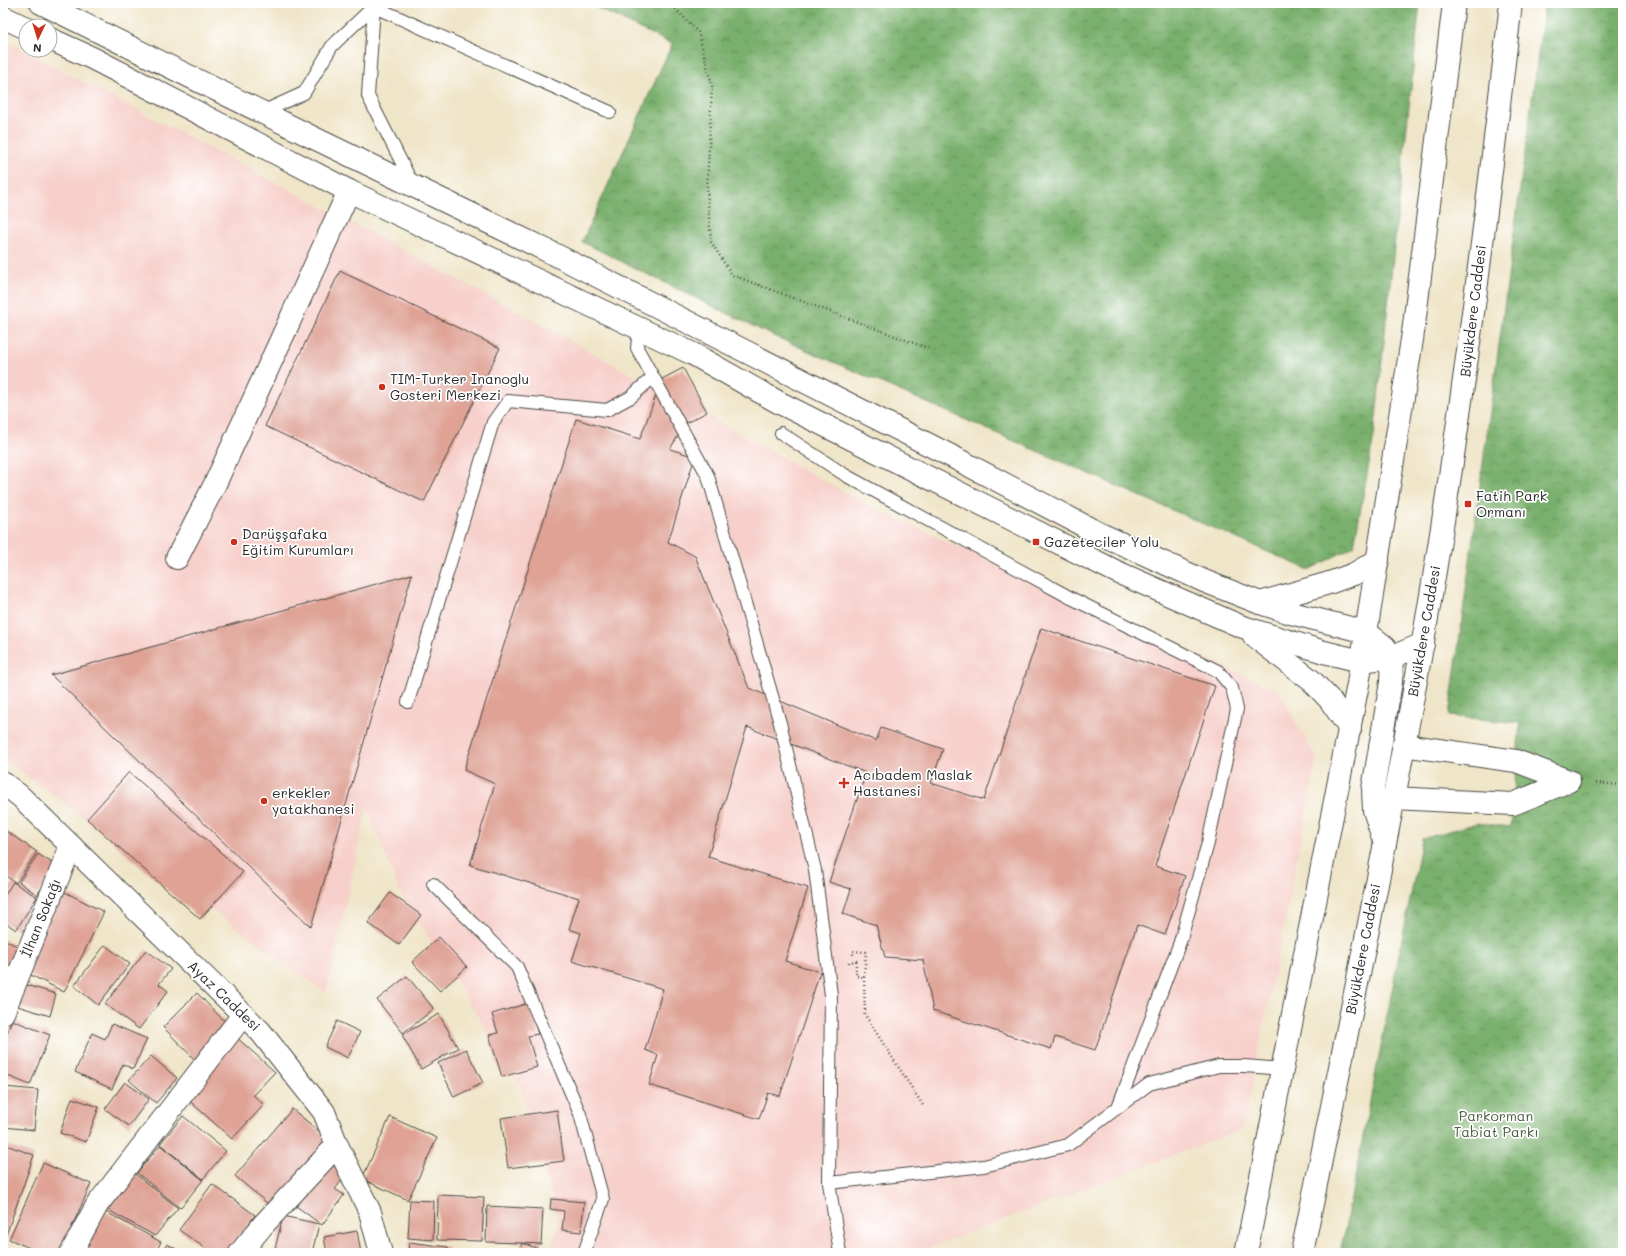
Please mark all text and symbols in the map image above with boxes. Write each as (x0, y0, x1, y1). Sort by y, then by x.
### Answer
north arrow (18, 18, 58, 58)
text: N (33, 41, 42, 56)
street label: Büyükdere Caddesi (1455, 244, 1490, 378)
place label: TIM-Turker Inanoglu Gosteri Merkezi (390, 369, 529, 404)
marker: TIM-Turker Inanoglu Gosteri Merkezi (377, 382, 387, 392)
place label: Fatih Park Ormanı (1476, 486, 1547, 521)
marker: Fatih Park Ormanı (1463, 499, 1473, 509)
place label: Darüşşafaka Eğitim Kurumları (242, 524, 354, 559)
place label: Gazeteciler Yolu (1044, 532, 1159, 551)
marker: Darüşşafaka Eğitim Kurumları (229, 537, 239, 547)
marker: Gazeteciler Yolu (1031, 537, 1041, 547)
street label: Büyükdere Caddesi (1403, 564, 1444, 698)
place label: Acıbadem Maslak Hastanesi (853, 765, 973, 800)
marker: Acıbadem Maslak Hastanesi (838, 777, 850, 789)
place label: erkekler yatakhanesi (272, 783, 354, 818)
marker: erkekler yatakhanesi (259, 796, 269, 806)
street label: İlhan Sokağı (16, 876, 65, 960)
street label: Büyükdere Caddesi (1341, 882, 1384, 1016)
street label: Ayaz Caddesi (184, 956, 265, 1035)
park label: Parkorman Tabiat Parkı (1453, 1106, 1539, 1141)

